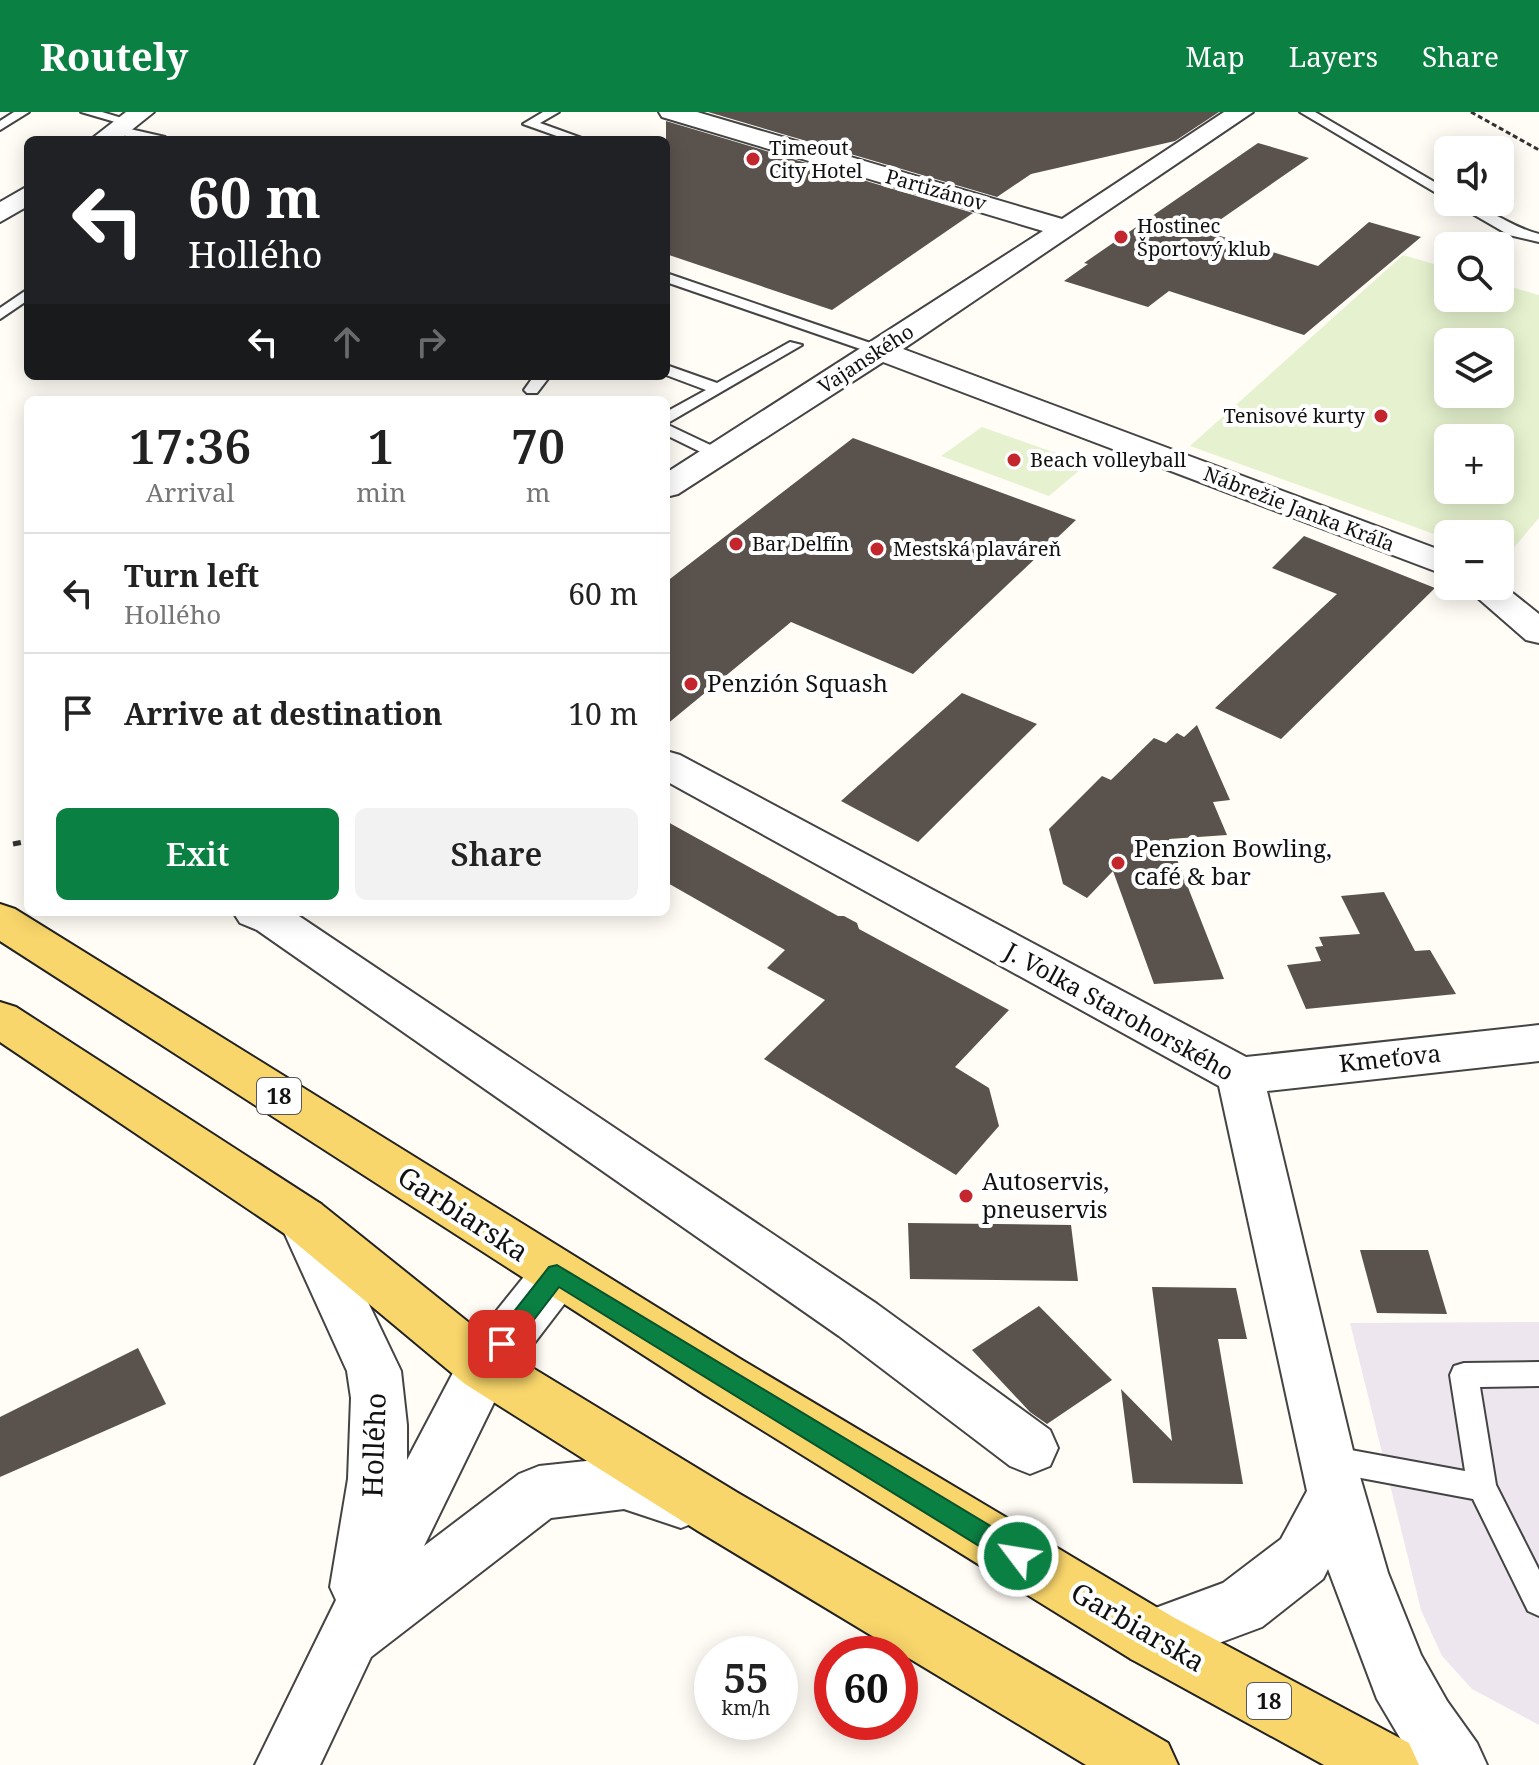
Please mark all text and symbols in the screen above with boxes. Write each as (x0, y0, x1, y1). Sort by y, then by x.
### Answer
text: Routely (40, 30, 188, 82)
text: Map (1186, 37, 1245, 75)
text: Layers (1289, 37, 1378, 75)
text: Share (1422, 37, 1499, 75)
place label: Timeout City Hotel (769, 134, 863, 184)
map controls (1434, 136, 1514, 600)
button: sound (1434, 136, 1514, 216)
marker: Timeout City Hotel (744, 150, 762, 168)
text: 60 m (188, 158, 321, 234)
street label: Partizánov (883, 162, 990, 217)
icon: left (56, 168, 160, 272)
place label: Hostinec Športový klub (1137, 212, 1271, 262)
marker: Hostinec Športový klub (1112, 228, 1130, 246)
text: Hollého (188, 230, 323, 279)
button: search (1434, 232, 1514, 312)
street label: Vajanského (813, 318, 919, 400)
icon: left (241, 320, 285, 364)
icon: ahead (325, 320, 369, 364)
icon: right (409, 320, 453, 364)
button: layers (1434, 328, 1514, 408)
place label: Tenisové kurty (1224, 402, 1366, 429)
marker: Tenisové kurty (1372, 407, 1390, 425)
text: 17:36 (129, 413, 251, 478)
text: 1 (368, 413, 395, 478)
text: 70 (511, 413, 565, 478)
button: + (1434, 424, 1514, 504)
place label: Beach volleyball (1030, 446, 1186, 473)
marker: Beach volleyball (1005, 451, 1023, 469)
street label: Nábrežie Janka Kráľa (1200, 460, 1399, 557)
text: Arrival (146, 474, 235, 510)
text: min (356, 474, 406, 510)
text: m (526, 474, 550, 510)
button: − (1434, 520, 1514, 600)
place label: Bar Delfín (752, 530, 849, 557)
marker: Bar Delfín (727, 535, 745, 553)
place label: Mestská plaváreň (893, 535, 1061, 562)
marker: Mestská plaváreň (868, 540, 886, 558)
text: Turn left (124, 555, 259, 596)
icon: left (56, 571, 100, 615)
text: 60 m (568, 573, 638, 614)
text: Hollého (124, 596, 221, 632)
place label: Penzión Squash (707, 666, 888, 699)
marker: Penzión Squash (682, 675, 700, 693)
icon: arrive (56, 691, 100, 735)
text: Arrive at destination (124, 693, 443, 734)
text: 10 m (568, 693, 638, 734)
button: Exit (56, 808, 339, 900)
button: Share (355, 808, 638, 900)
place label: Penzion Bowling, café & bar (1134, 831, 1332, 892)
marker: Penzion Bowling, café & bar (1109, 854, 1127, 872)
street label: J. Volka Starohorského (998, 933, 1240, 1088)
street label: Kmeťova (1337, 1036, 1442, 1079)
road number: 18 (257, 1078, 301, 1114)
street label: Garbiarska (391, 1157, 536, 1270)
place label: Autoservis, pneuservis (982, 1164, 1109, 1225)
marker: Autoservis, pneuservis (957, 1187, 975, 1205)
pin (468, 1310, 536, 1378)
icon: arrive (480, 1322, 524, 1366)
street label: Hollého (352, 1392, 394, 1498)
position arrow (976, 1514, 1060, 1598)
street label: Garbiarska (1065, 1572, 1212, 1680)
speed limit sign: 60 (814, 1636, 918, 1740)
text: 55 (723, 1650, 769, 1705)
road number: 18 (1247, 1683, 1291, 1719)
text: km/h (721, 1694, 771, 1721)

